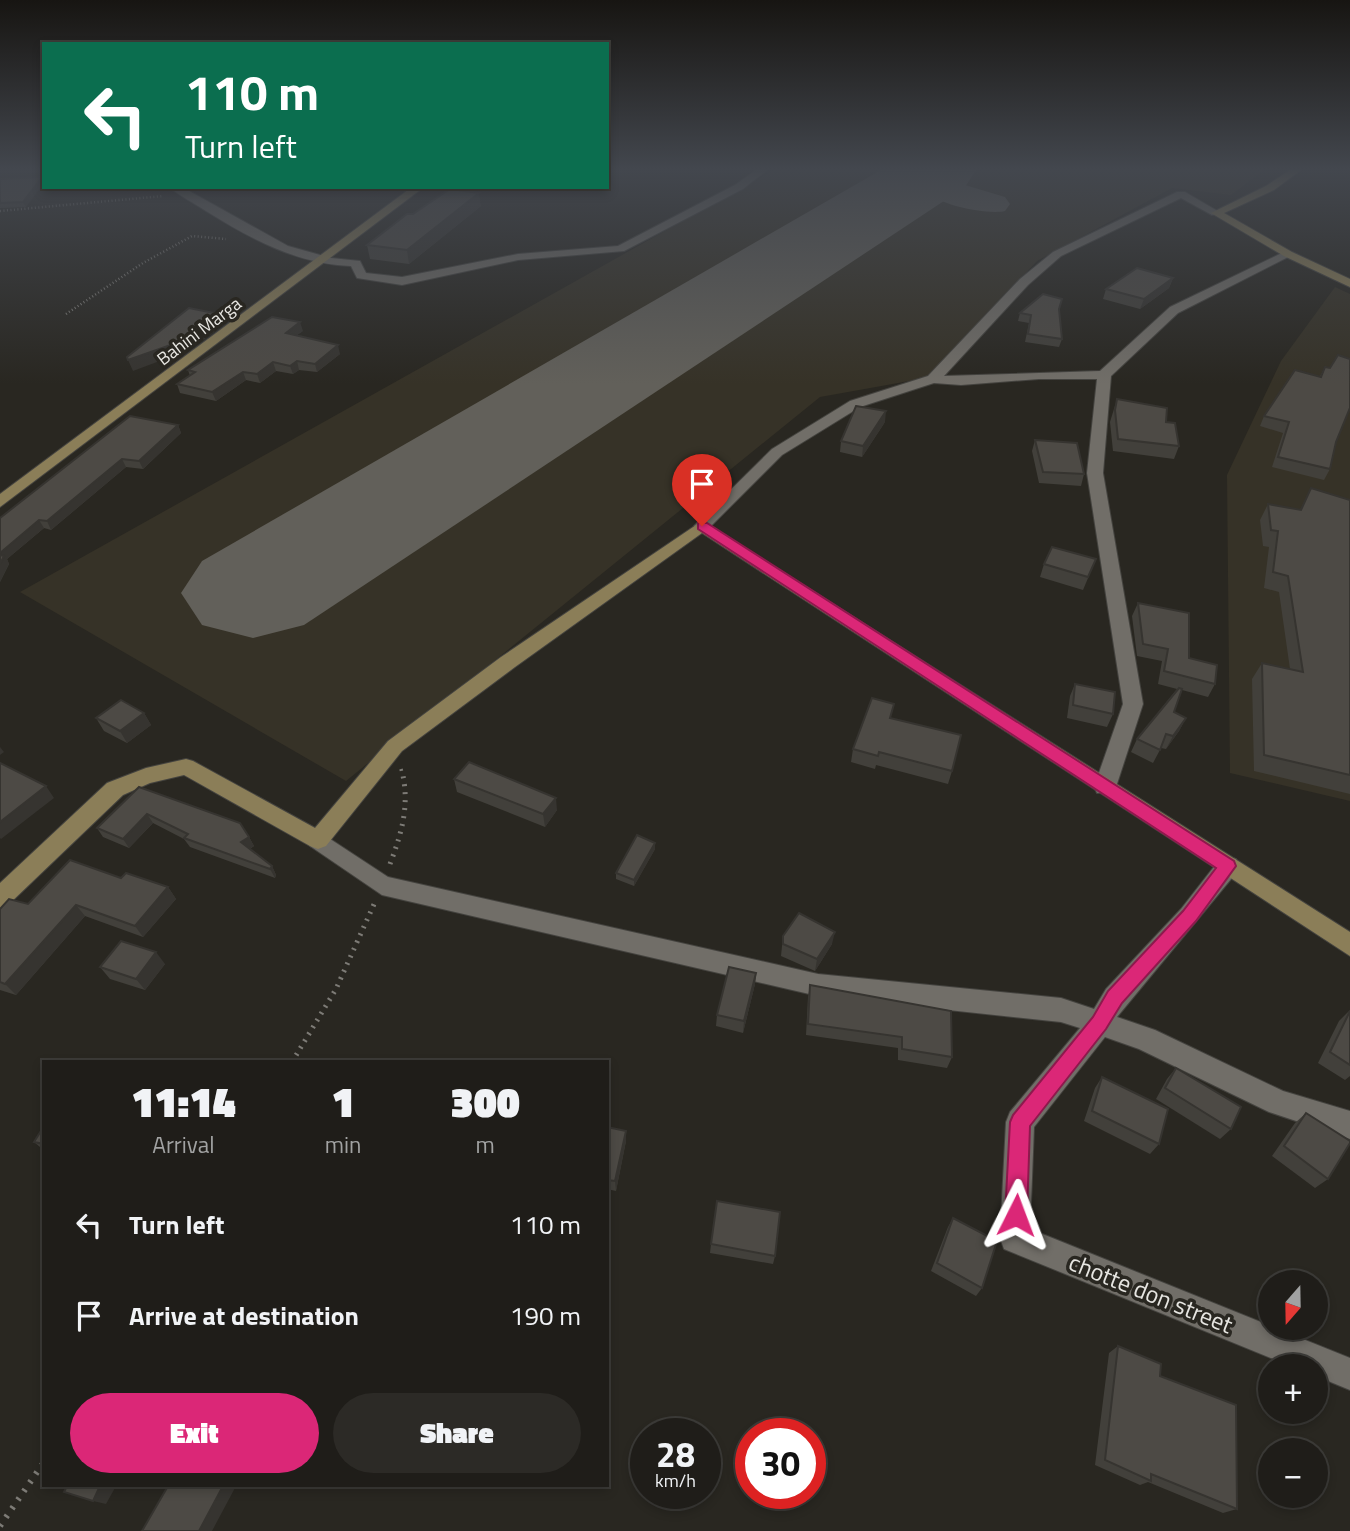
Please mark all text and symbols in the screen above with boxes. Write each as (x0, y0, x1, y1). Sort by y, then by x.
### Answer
text: 110 m (185, 54, 319, 129)
icon: left (70, 70, 161, 161)
text: Turn left (185, 122, 297, 170)
street label: Bahini Marga (151, 290, 247, 372)
pin (672, 454, 732, 526)
icon: arrive (683, 465, 721, 503)
text: 11:14 (131, 1069, 236, 1133)
text: 1 (332, 1069, 355, 1133)
text: 300 (451, 1069, 520, 1133)
text: Arrival (152, 1127, 215, 1162)
text: min (325, 1127, 361, 1162)
text: m (476, 1127, 495, 1162)
position arrow (979, 1178, 1053, 1252)
text: Turn left (129, 1205, 224, 1244)
text: 110 m (510, 1205, 581, 1244)
icon: left (70, 1206, 108, 1244)
street label: chotte don street (1064, 1244, 1239, 1342)
north arrow (1258, 1270, 1328, 1340)
map controls (1258, 1270, 1328, 1508)
text: Arrive at destination (129, 1296, 359, 1335)
text: 190 m (510, 1296, 581, 1335)
icon: arrive (70, 1297, 108, 1335)
button: + (1258, 1354, 1328, 1424)
button: Exit (70, 1393, 319, 1473)
button: Share (333, 1393, 581, 1473)
speed limit sign: 30 (735, 1418, 826, 1509)
text: 28 (656, 1427, 695, 1481)
button: − (1258, 1438, 1328, 1508)
text: km/h (655, 1467, 696, 1494)

